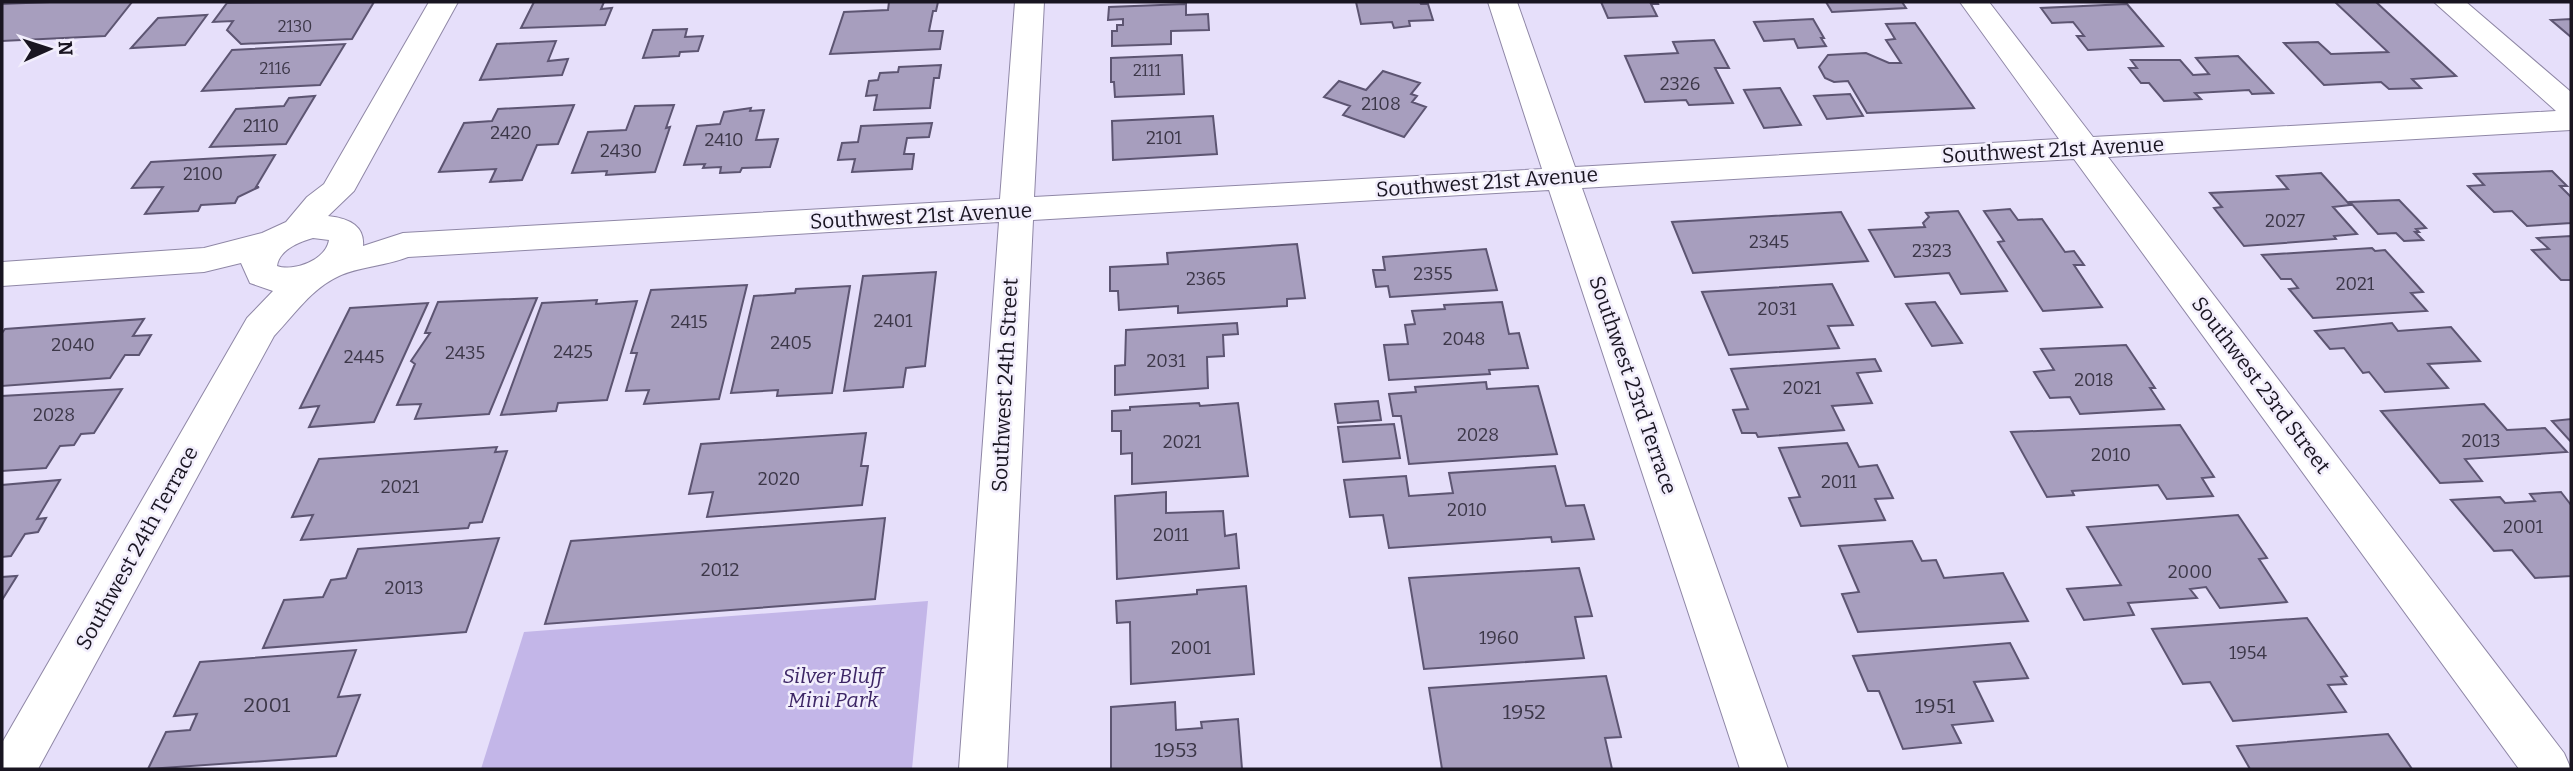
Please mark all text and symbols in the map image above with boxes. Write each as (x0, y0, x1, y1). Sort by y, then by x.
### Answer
north arrow (14, 14, 84, 84)
house number: 2130 (278, 17, 312, 36)
text: N (54, 40, 77, 56)
house number: 2116 (259, 59, 291, 78)
house number: 2111 (1133, 61, 1162, 80)
house number: 2326 (1660, 73, 1700, 95)
house number: 2108 (1361, 93, 1401, 115)
house number: 2110 (243, 115, 279, 137)
house number: 2420 (490, 122, 532, 144)
house number: 2101 (1146, 127, 1183, 149)
house number: 2410 (704, 129, 744, 151)
street label: Southwest 21st Avenue (1941, 131, 2165, 169)
house number: 2430 (600, 140, 642, 162)
street label: Southwest 21st Avenue (1375, 161, 1599, 203)
house number: 2100 (183, 163, 223, 185)
street label: Southwest 21st Avenue (809, 197, 1033, 235)
house number: 2027 (2265, 210, 2305, 232)
house number: 2345 (1749, 231, 1789, 253)
house number: 2323 (1912, 240, 1952, 262)
house number: 2355 (1413, 263, 1453, 285)
house number: 2365 (1186, 268, 1226, 290)
street label: Southwest 23rd Terrace (1583, 272, 1683, 498)
house number: 2021 (2336, 273, 2375, 295)
street label: Southwest 24th Street (986, 277, 1024, 493)
street label: Southwest 23rd Street (2186, 291, 2336, 479)
house number: 2031 (1758, 298, 1797, 320)
house number: 2401 (873, 310, 913, 332)
house number: 2415 (670, 311, 708, 333)
house number: 2048 (1443, 328, 1485, 350)
house number: 2405 (770, 332, 812, 354)
house number: 2040 (51, 334, 95, 356)
house number: 2425 (553, 341, 593, 363)
house number: 2435 (445, 342, 485, 364)
house number: 2445 (344, 346, 384, 368)
house number: 2031 (1147, 350, 1186, 372)
house number: 2018 (2074, 369, 2114, 391)
house number: 2021 (1783, 377, 1822, 399)
house number: 2028 (33, 404, 75, 426)
house number: 2028 (1457, 424, 1499, 446)
house number: 2013 (2462, 430, 2500, 452)
house number: 2021 (1163, 431, 1202, 453)
street label: Southwest 24th Terrace (70, 441, 204, 655)
house number: 2010 (2091, 444, 2131, 466)
house number: 2020 (758, 468, 800, 490)
house number: 2011 (1821, 471, 1858, 493)
house number: 2021 (381, 476, 420, 498)
house number: 2010 (1447, 499, 1487, 521)
house number: 2001 (2503, 516, 2544, 538)
house number: 2011 (1153, 524, 1190, 546)
house number: 2012 (701, 559, 739, 581)
house number: 2000 (2168, 561, 2212, 583)
house number: 2013 (385, 577, 423, 599)
house number: 1960 (1479, 627, 1519, 649)
house number: 2001 (1171, 637, 1212, 659)
house number: 1954 (2229, 642, 2267, 664)
park label: Silver Bluff Mini Park (783, 663, 886, 713)
house number: 2001 (244, 692, 291, 718)
house number: 1951 (1915, 693, 1956, 719)
house number: 1952 (1502, 699, 1546, 725)
house number: 1953 (1154, 737, 1198, 763)

